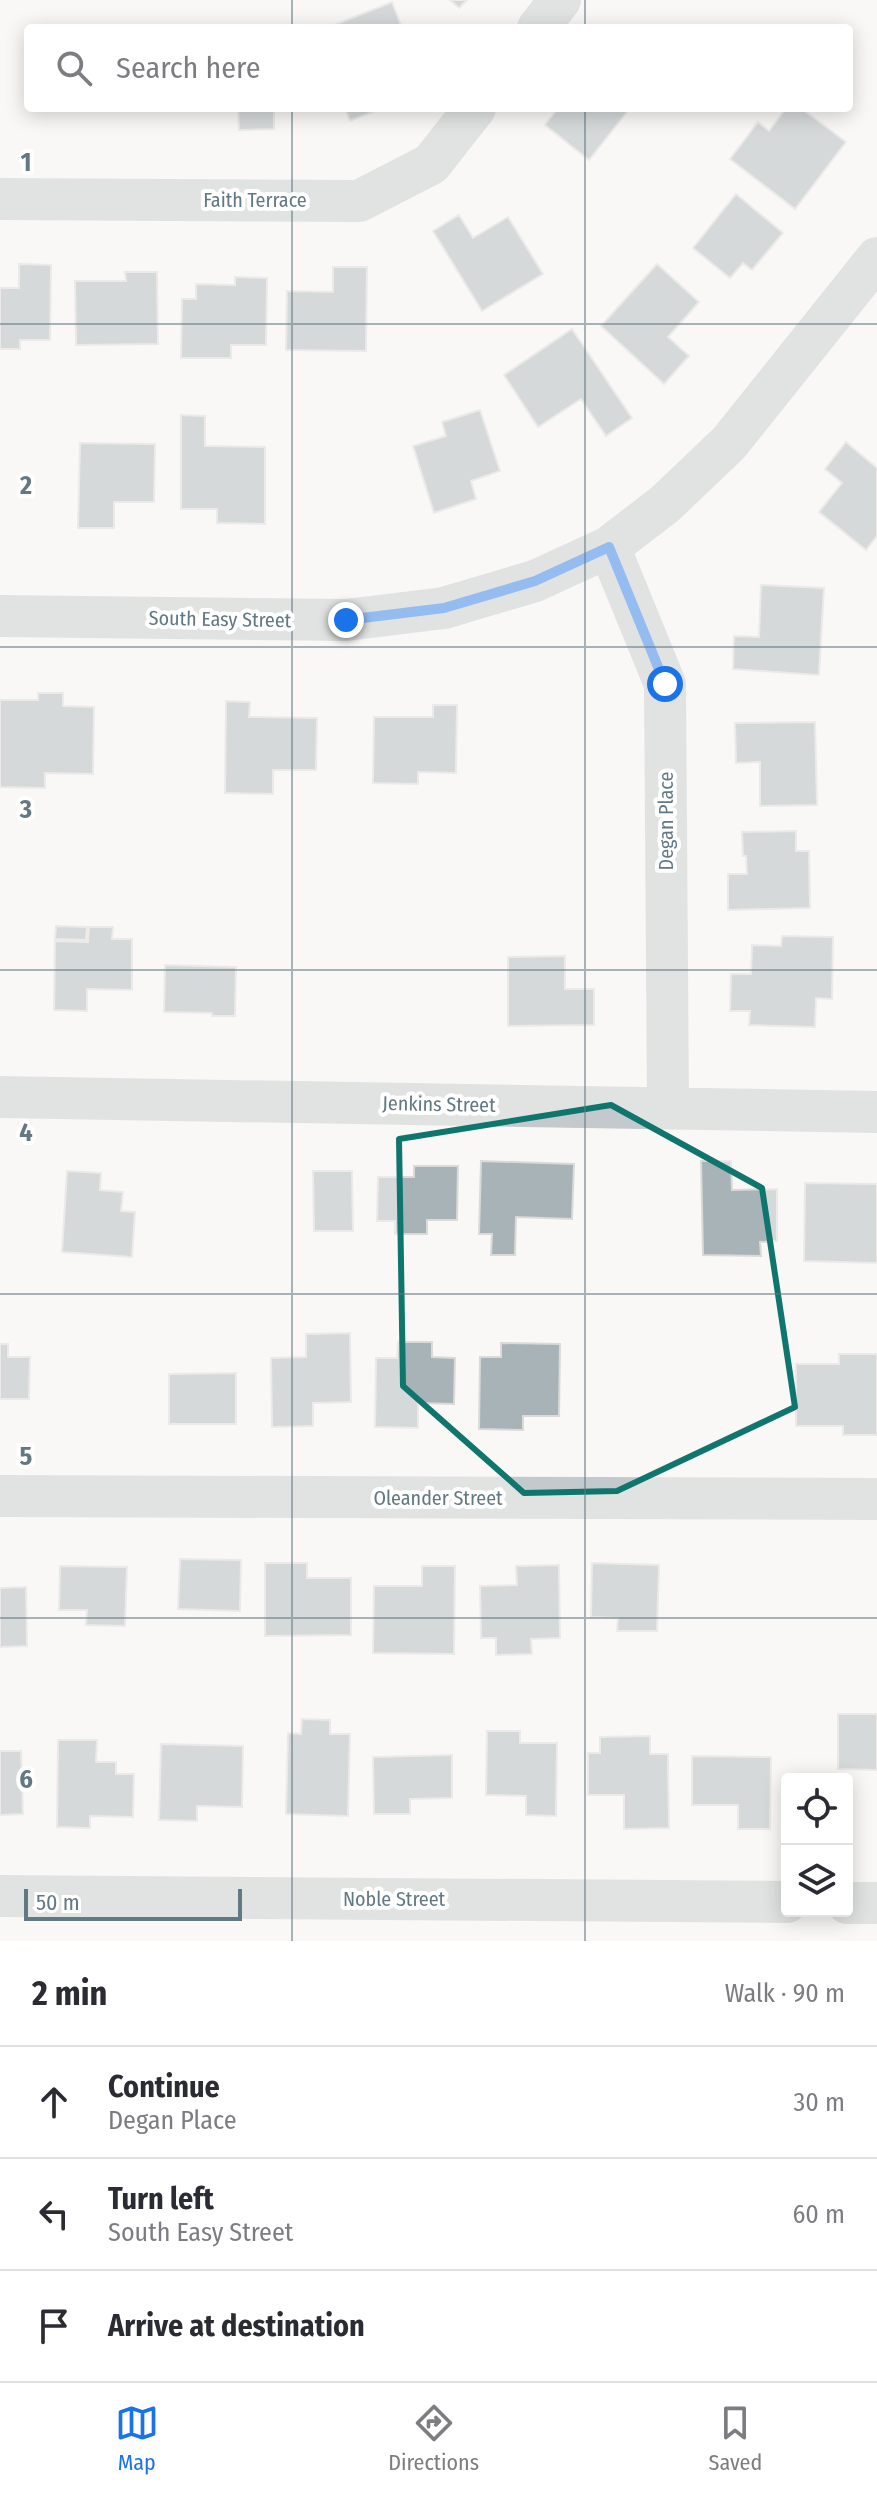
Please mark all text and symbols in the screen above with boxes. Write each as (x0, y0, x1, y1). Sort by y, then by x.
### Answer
search box (24, 24, 853, 112)
icon: search (52, 46, 96, 90)
text: Search here (116, 50, 261, 86)
text: 1 (21, 147, 32, 178)
street label: Faith Terrace (203, 188, 307, 212)
text: 2 (19, 470, 32, 501)
route end (328, 602, 364, 638)
street label: South Easy Street (149, 606, 292, 632)
route start (647, 666, 683, 702)
street label: Degan Place (654, 772, 678, 870)
text: 3 (19, 794, 32, 825)
street label: Jenkins Street (382, 1091, 496, 1117)
text: 4 (19, 1117, 33, 1148)
text: 5 (20, 1441, 33, 1472)
street label: Oleander Street (373, 1486, 503, 1510)
text: 6 (19, 1764, 33, 1795)
map controls (781, 1773, 853, 1917)
button: locate (781, 1773, 853, 1845)
button: layers (781, 1845, 853, 1917)
scale bar (24, 1885, 242, 1921)
street label: Noble Street (343, 1887, 446, 1911)
text: 50 m (36, 1889, 80, 1916)
text: 2 min (32, 1973, 107, 2014)
text: Walk · 90 m (725, 1978, 845, 2009)
text: Continue (108, 2069, 220, 2105)
icon: ahead (32, 2080, 76, 2124)
text: 30 m (794, 2087, 845, 2118)
text: Degan Place (108, 2105, 237, 2136)
text: Turn left (108, 2181, 214, 2217)
icon: left (32, 2192, 76, 2236)
text: 60 m (792, 2199, 845, 2230)
text: South Easy Street (108, 2217, 293, 2248)
icon: arrive (32, 2304, 76, 2348)
text: Arrive at destination (108, 2308, 365, 2344)
tab: Map (115, 2401, 159, 2476)
tab: Directions (388, 2401, 479, 2476)
tab: Saved (709, 2401, 762, 2476)

